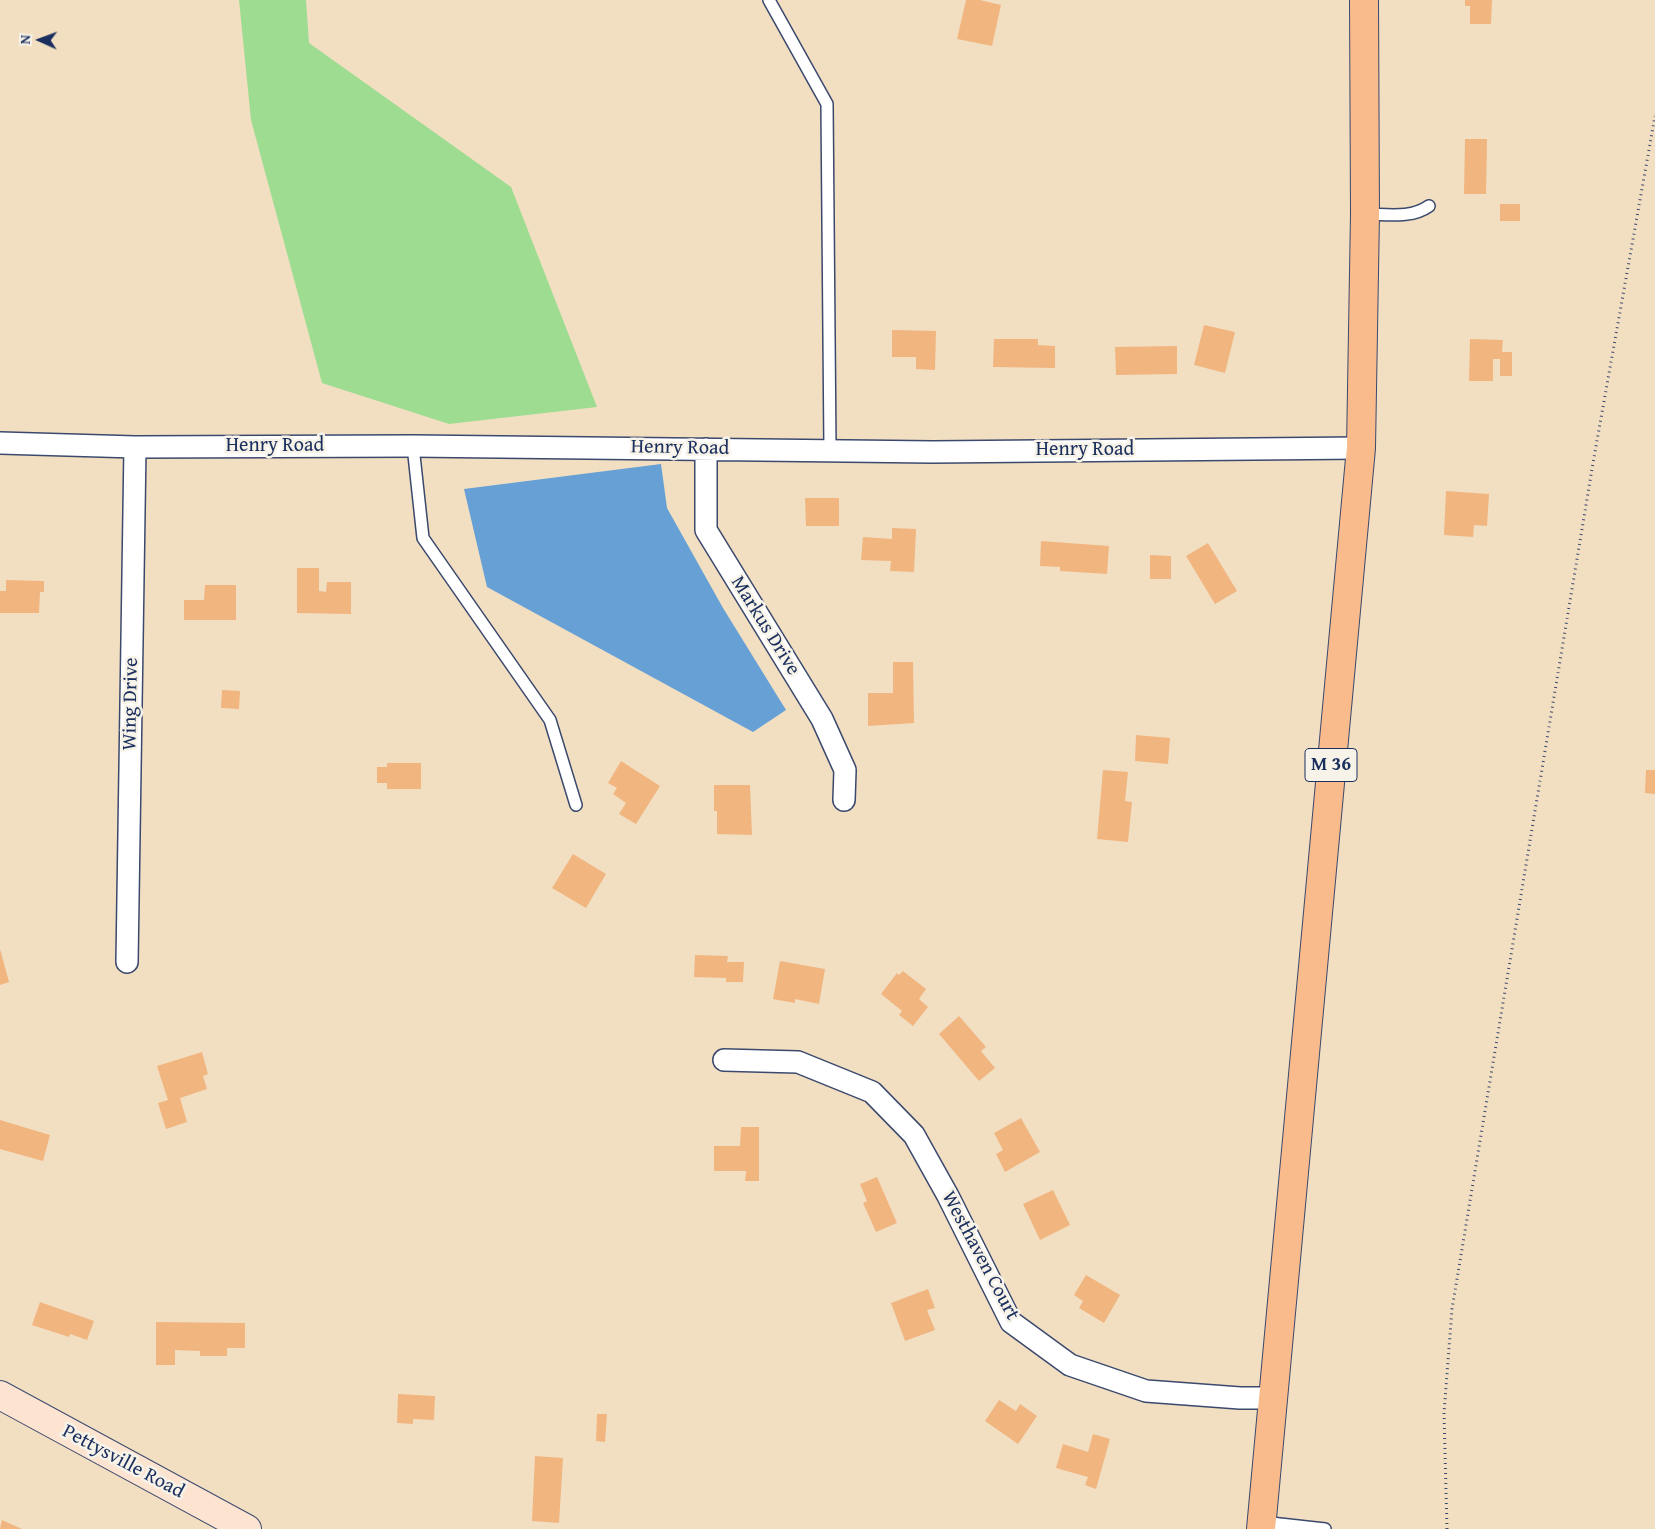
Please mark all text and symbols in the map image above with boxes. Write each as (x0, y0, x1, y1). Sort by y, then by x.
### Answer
north arrow (15, 15, 65, 65)
text: N (15, 34, 35, 45)
street label: Henry Road (226, 434, 324, 458)
street label: Henry Road (631, 435, 729, 461)
street label: Henry Road (1036, 438, 1134, 462)
street label: Markus Drive (725, 572, 805, 680)
street label: Wing Drive (118, 657, 144, 751)
road number: M 36 (1305, 748, 1357, 782)
street label: Westhaven Court (936, 1187, 1024, 1325)
street label: Pettysville Road (58, 1420, 188, 1504)

